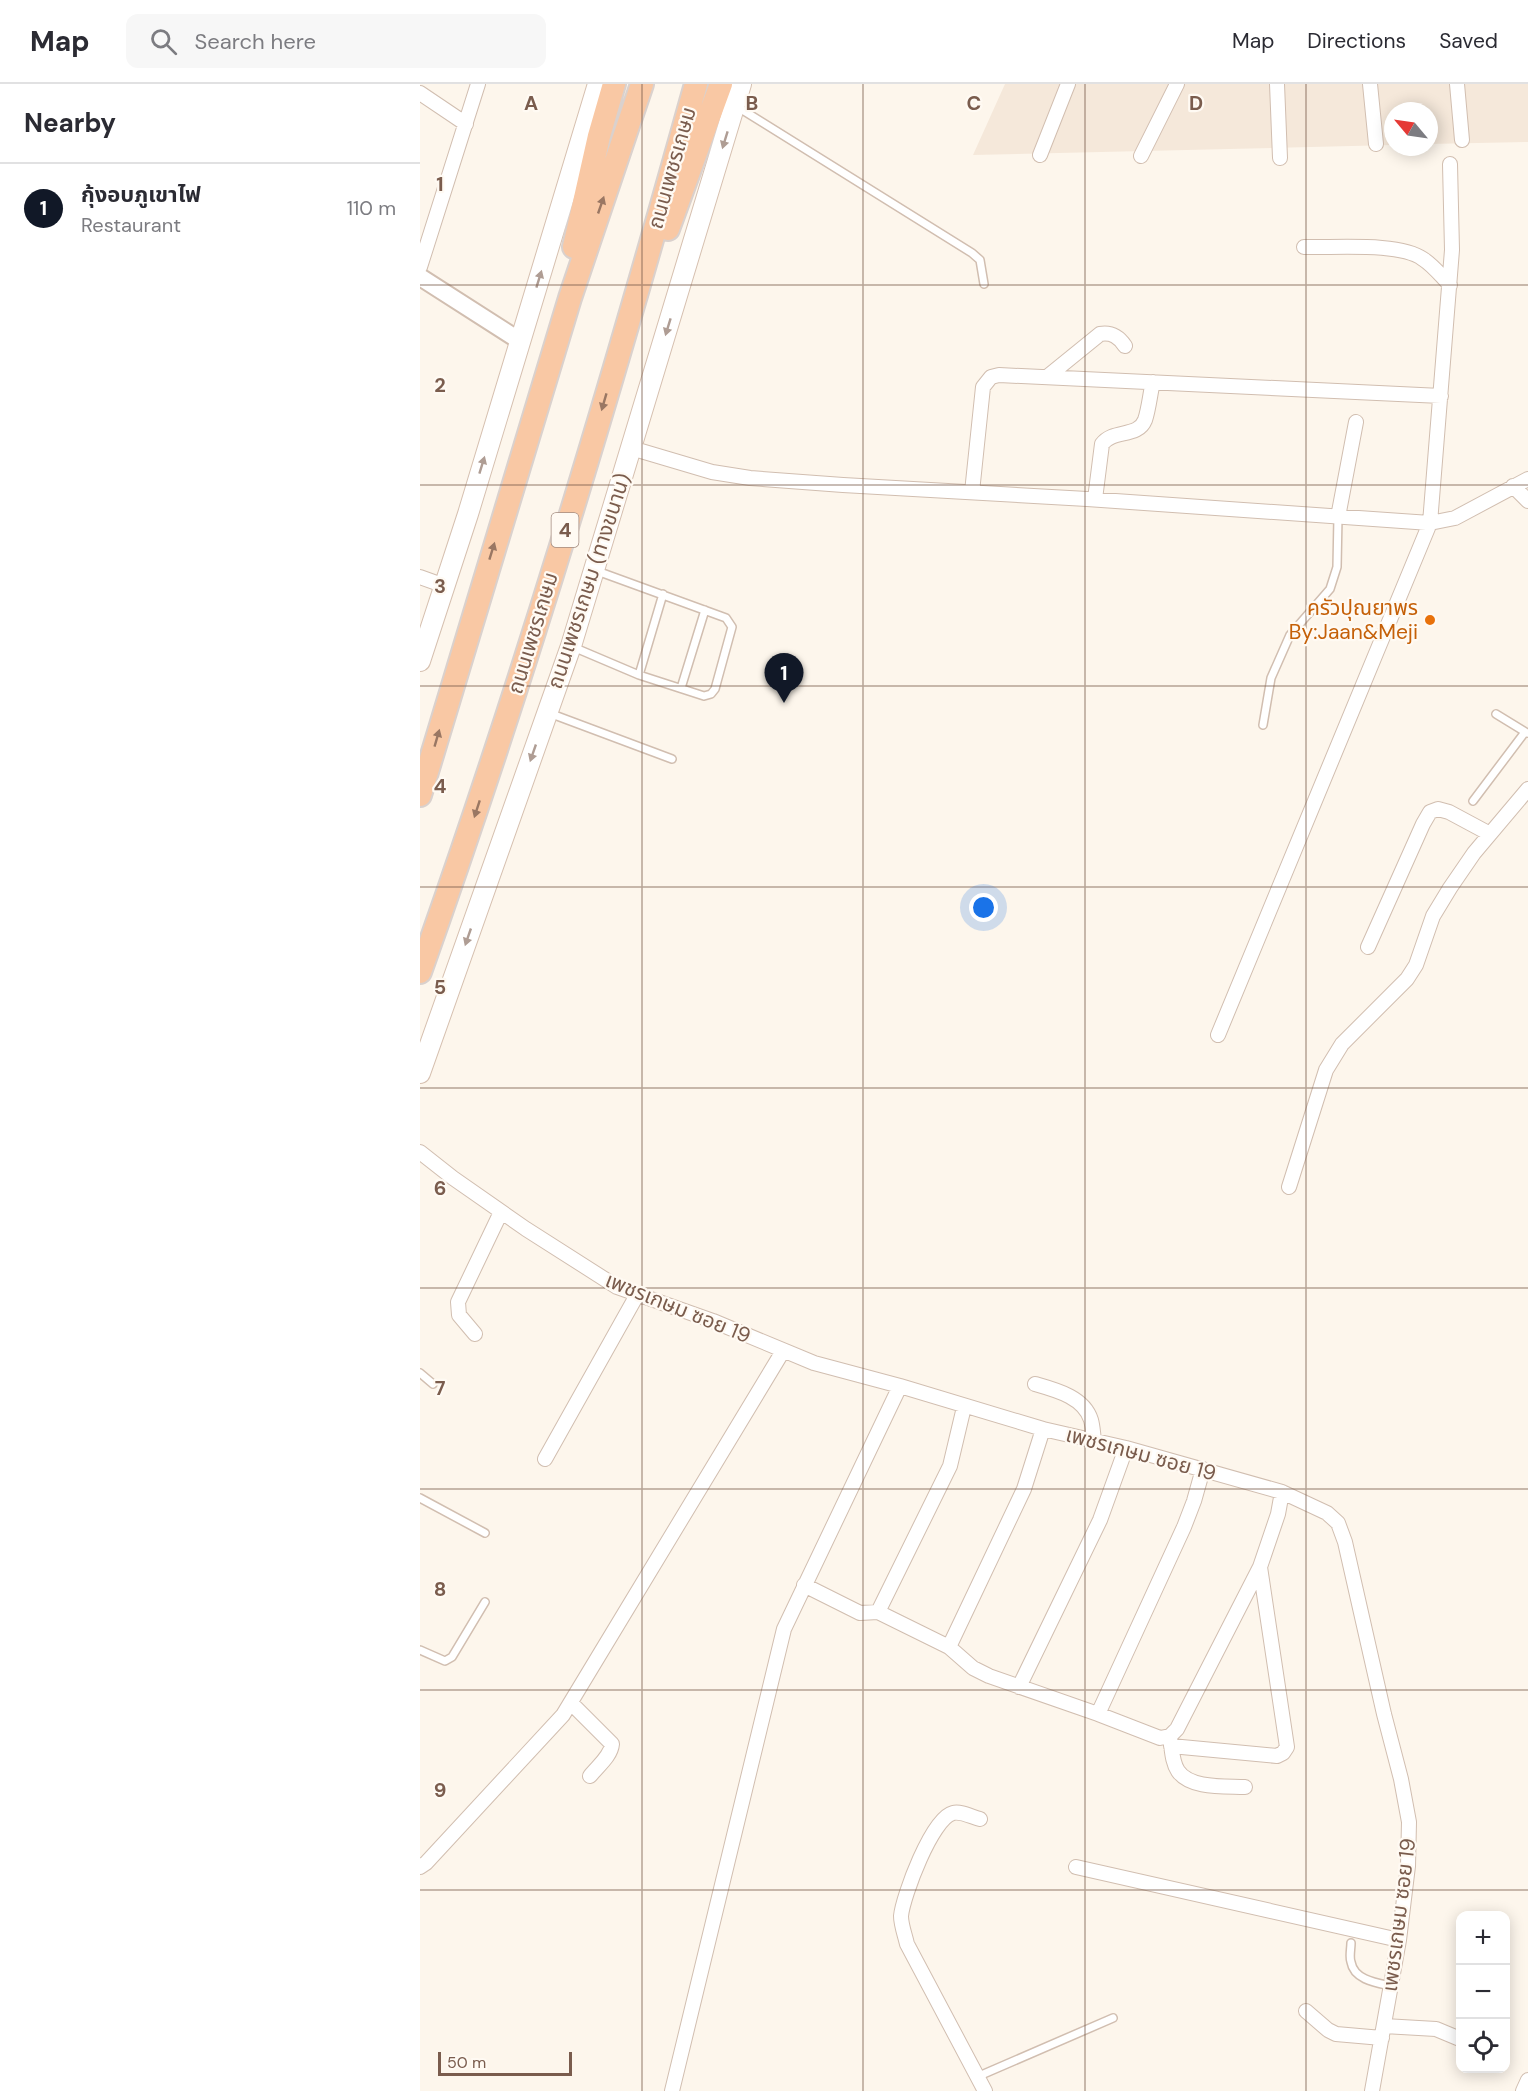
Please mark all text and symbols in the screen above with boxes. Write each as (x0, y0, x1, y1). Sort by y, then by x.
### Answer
search box (126, 14, 546, 68)
text: Map (30, 23, 90, 60)
icon: search (147, 25, 180, 58)
text: Search here (195, 27, 316, 56)
text: Map (1232, 27, 1274, 55)
text: Directions (1307, 27, 1406, 55)
text: Saved (1439, 27, 1498, 55)
text: A (524, 90, 538, 116)
text: B (746, 90, 758, 116)
text: C (967, 90, 981, 116)
text: D (1189, 90, 1203, 116)
north arrow (1384, 102, 1438, 156)
street label: ถนนเพชรเกษม (641, 104, 703, 232)
text: Nearby (24, 106, 116, 140)
one-way arrow (720, 131, 729, 149)
text: 1 (436, 171, 444, 197)
text: กุ้งอบภูเขาไฟ (81, 180, 201, 209)
text: 1 (40, 195, 47, 221)
text: 110 m (347, 195, 396, 221)
one-way arrow (597, 196, 607, 214)
text: Restaurant (81, 212, 181, 238)
one-way arrow (535, 270, 544, 288)
one-way arrow (663, 318, 672, 336)
text: 2 (434, 372, 446, 398)
one-way arrow (599, 393, 608, 411)
one-way arrow (478, 456, 487, 474)
street label: ถนนเพชรเกษม (ทางขนาน) (541, 470, 637, 692)
road number: 4 (552, 513, 578, 547)
one-way arrow (488, 542, 497, 560)
street label: ถนนเพชรเกษม (501, 569, 565, 697)
text: 3 (434, 573, 446, 599)
place label: ครัวปุณยาพร By:Jaan&Meji (1289, 594, 1418, 646)
marker: ครัวปุณยาพร By:Jaan&Meji (1423, 613, 1437, 627)
pin: 1 (764, 654, 804, 703)
one-way arrow (433, 729, 442, 747)
one-way arrow (527, 744, 537, 762)
text: 4 (434, 773, 447, 799)
one-way arrow (472, 800, 481, 818)
your location (969, 893, 998, 922)
one-way arrow (463, 928, 473, 946)
text: 5 (434, 974, 446, 1000)
text: 6 (434, 1175, 446, 1201)
street label: เพชรเกษม ซอย 19 (601, 1266, 755, 1350)
text: 7 (435, 1375, 446, 1401)
street label: เพชรเกษม ซอย 19 (1063, 1420, 1219, 1488)
text: 8 (434, 1576, 446, 1602)
text: 9 (434, 1777, 446, 1803)
street label: เพชรเกษม ซอย 19 (1376, 1837, 1422, 1993)
map controls (1456, 1911, 1510, 2073)
button: + (1456, 1911, 1510, 1965)
button: − (1456, 1965, 1510, 2019)
button: locate (1456, 2019, 1510, 2073)
scale bar (438, 2049, 572, 2076)
text: 50 m (447, 2052, 486, 2073)

